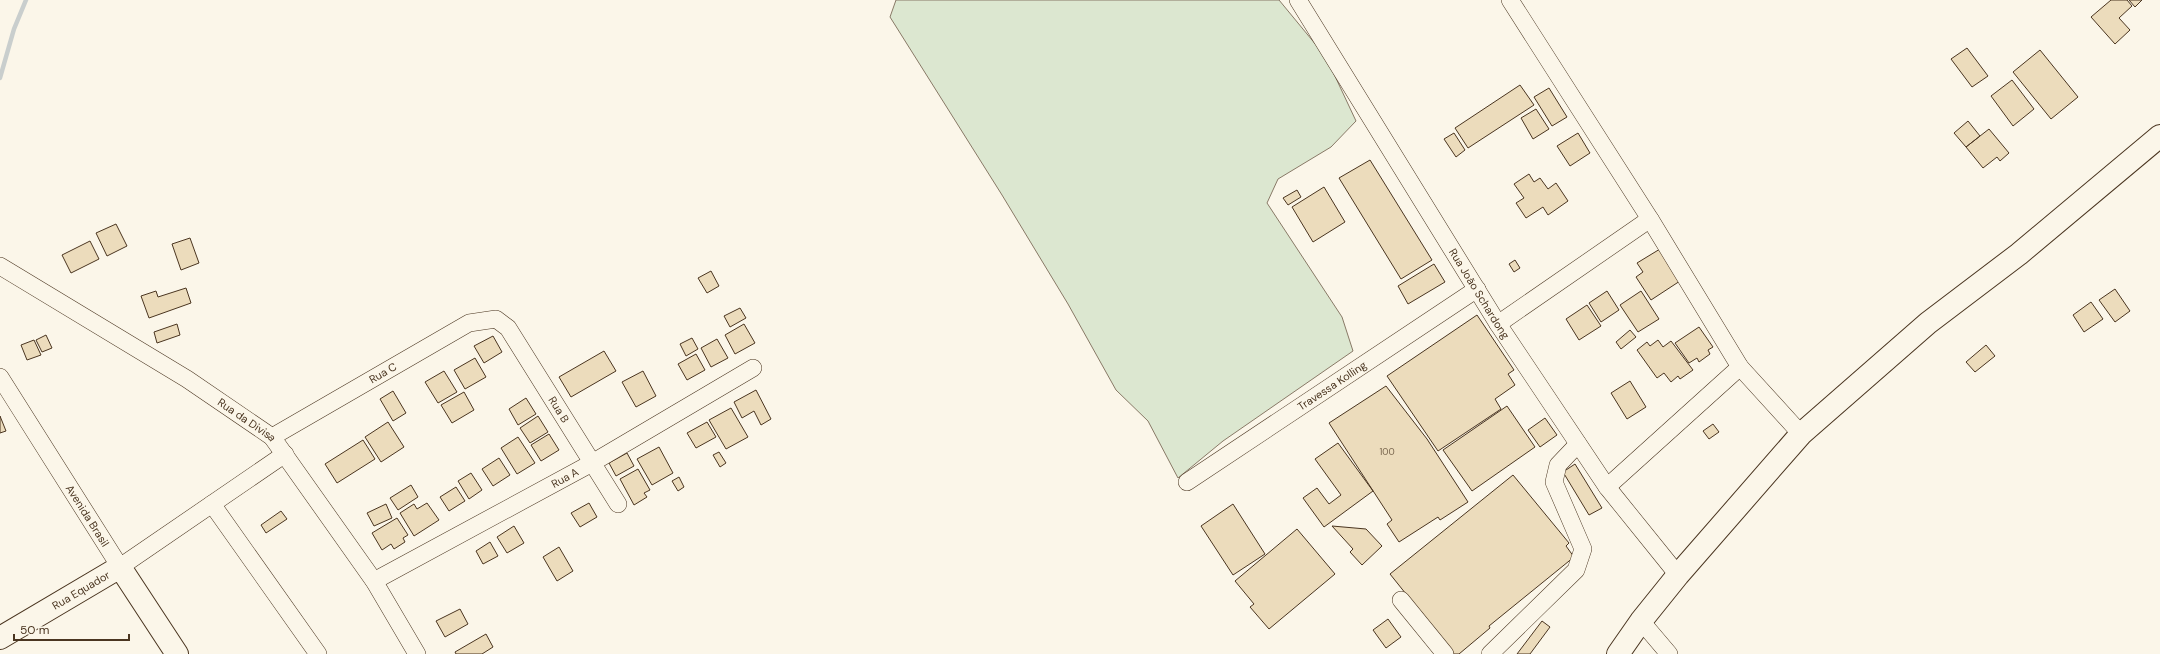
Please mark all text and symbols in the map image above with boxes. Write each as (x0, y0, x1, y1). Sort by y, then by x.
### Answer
street label: Rua João Schardong (1446, 246, 1513, 341)
street label: Travessa Kolling (1295, 358, 1369, 414)
street label: Rua C (366, 359, 399, 386)
street label: Rua B (545, 394, 573, 426)
street label: Rua da Divisa (215, 395, 280, 444)
house number: 100 (1379, 446, 1395, 458)
street label: Rua A (549, 465, 581, 491)
street label: Avenida Brasil (63, 482, 112, 549)
street label: Rua Equador (49, 568, 112, 613)
scale bar (14, 616, 129, 642)
text: 50 m (20, 622, 49, 638)

